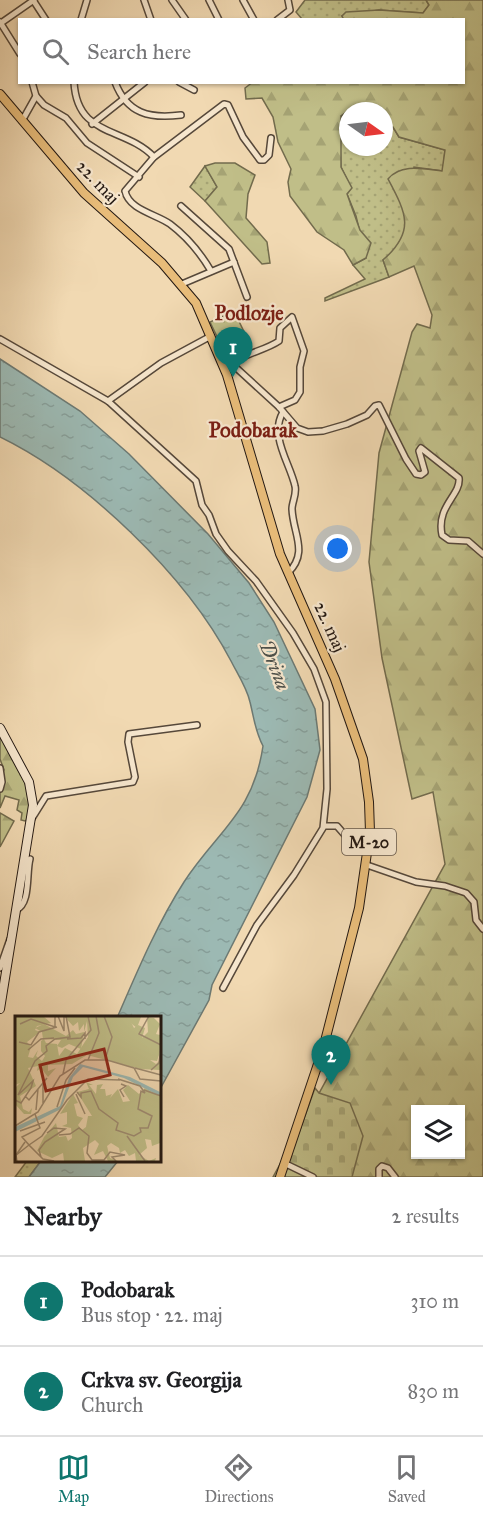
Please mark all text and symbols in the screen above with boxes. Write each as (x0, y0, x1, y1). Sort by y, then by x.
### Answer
search box (18, 18, 465, 84)
icon: search (39, 35, 72, 68)
text: Search here (87, 38, 191, 65)
north arrow (339, 102, 393, 156)
street label: 22. maj (72, 155, 124, 209)
district label: Podlozje (214, 301, 284, 326)
pin: 1 (214, 328, 252, 377)
district label: Podobarak (208, 417, 299, 443)
your location (323, 534, 352, 563)
street label: 22. maj (309, 598, 351, 656)
water label: Drina (254, 637, 296, 693)
road number: M-20 (342, 829, 396, 855)
inset map (15, 1016, 160, 1162)
pin: 2 (312, 1036, 350, 1085)
map controls (411, 1105, 465, 1159)
button: layers (411, 1105, 465, 1159)
text: Nearby (24, 1200, 102, 1232)
text: 2 results (391, 1204, 459, 1228)
text: Podobarak (81, 1276, 174, 1303)
text: 1 (40, 1289, 47, 1313)
text: 310 m (410, 1289, 459, 1313)
text: Bus stop · 22. maj (81, 1303, 223, 1327)
text: Crkva sv. Georgija (81, 1366, 242, 1393)
text: 2 (39, 1379, 48, 1403)
text: 830 m (408, 1379, 459, 1403)
text: Church (81, 1393, 143, 1417)
tab: Map (57, 1451, 90, 1506)
tab: Directions (204, 1451, 273, 1506)
tab: Saved (388, 1451, 426, 1506)

